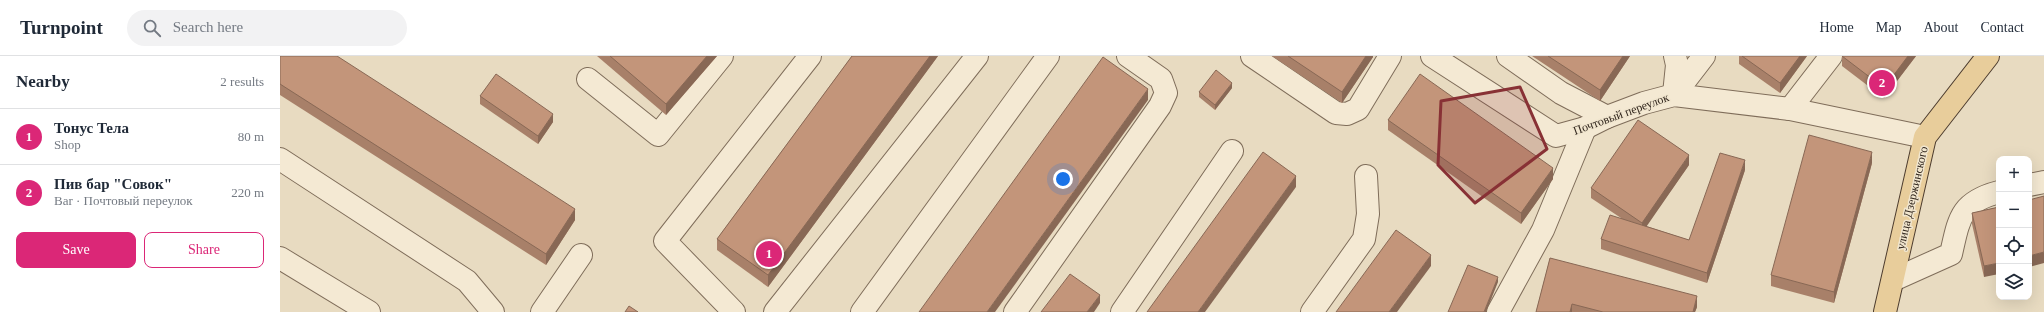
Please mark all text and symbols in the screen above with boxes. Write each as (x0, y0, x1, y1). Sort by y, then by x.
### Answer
search box (127, 10, 407, 46)
text: Turnpoint (20, 17, 103, 38)
icon: search (141, 17, 163, 39)
text: Search here (173, 19, 243, 35)
text: Home (1820, 20, 1854, 35)
text: Map (1876, 20, 1901, 35)
text: About (1923, 20, 1958, 35)
text: Contact (1980, 20, 2024, 35)
pin: 2 (1869, 68, 1895, 98)
text: Nearby (16, 72, 70, 91)
text: 2 results (220, 74, 264, 89)
street label: Почтовый переулок (1571, 90, 1671, 138)
text: Тонус Тела (54, 120, 129, 136)
text: 1 (26, 129, 32, 144)
text: 80 m (238, 129, 264, 144)
text: Shop (54, 137, 81, 152)
street label: улица Дзержинского (1893, 145, 1931, 251)
map controls (1996, 156, 2032, 300)
button: + (1996, 156, 2032, 192)
your location (1053, 169, 1073, 189)
text: Пив бар "Совок" (54, 176, 172, 192)
text: 2 (26, 185, 32, 200)
text: 220 m (231, 185, 264, 200)
button: − (1996, 192, 2032, 228)
text: Bar · Почтовый переулок (54, 193, 193, 208)
button: locate (1996, 228, 2032, 264)
button: Save (16, 232, 136, 268)
button: Share (144, 232, 264, 268)
pin: 1 (756, 239, 782, 269)
button: layers (1996, 264, 2032, 300)

